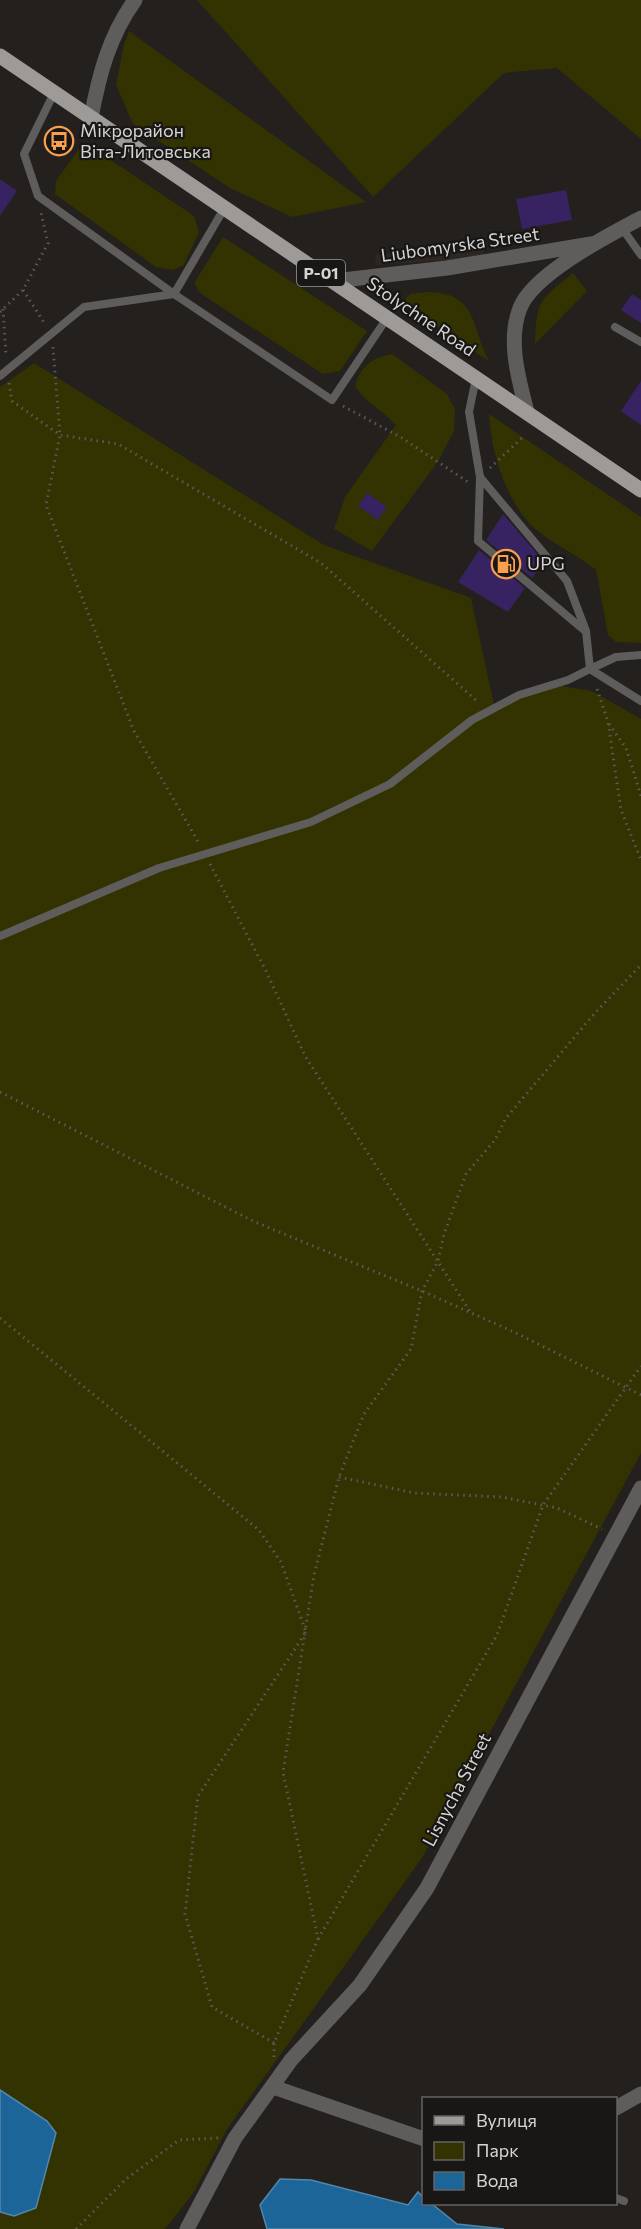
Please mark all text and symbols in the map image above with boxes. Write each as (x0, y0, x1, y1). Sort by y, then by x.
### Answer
place label: Мікрорайон Віта-Литовська (80, 119, 211, 162)
bus stop icon: Мікрорайон Віта-Литовська (43, 125, 75, 157)
street label: Liubomyrska Street (379, 222, 541, 266)
road number: Р-01 (297, 260, 345, 286)
street label: Stolychne Road (363, 272, 480, 361)
fuel station icon: UPG (490, 548, 522, 580)
place label: UPG (527, 552, 565, 574)
street label: Lisnycha Street (417, 1729, 495, 1850)
legend (422, 2097, 617, 2205)
text: Вулиця (476, 2109, 537, 2131)
text: Парк (476, 2139, 519, 2161)
text: Вода (476, 2169, 518, 2191)

